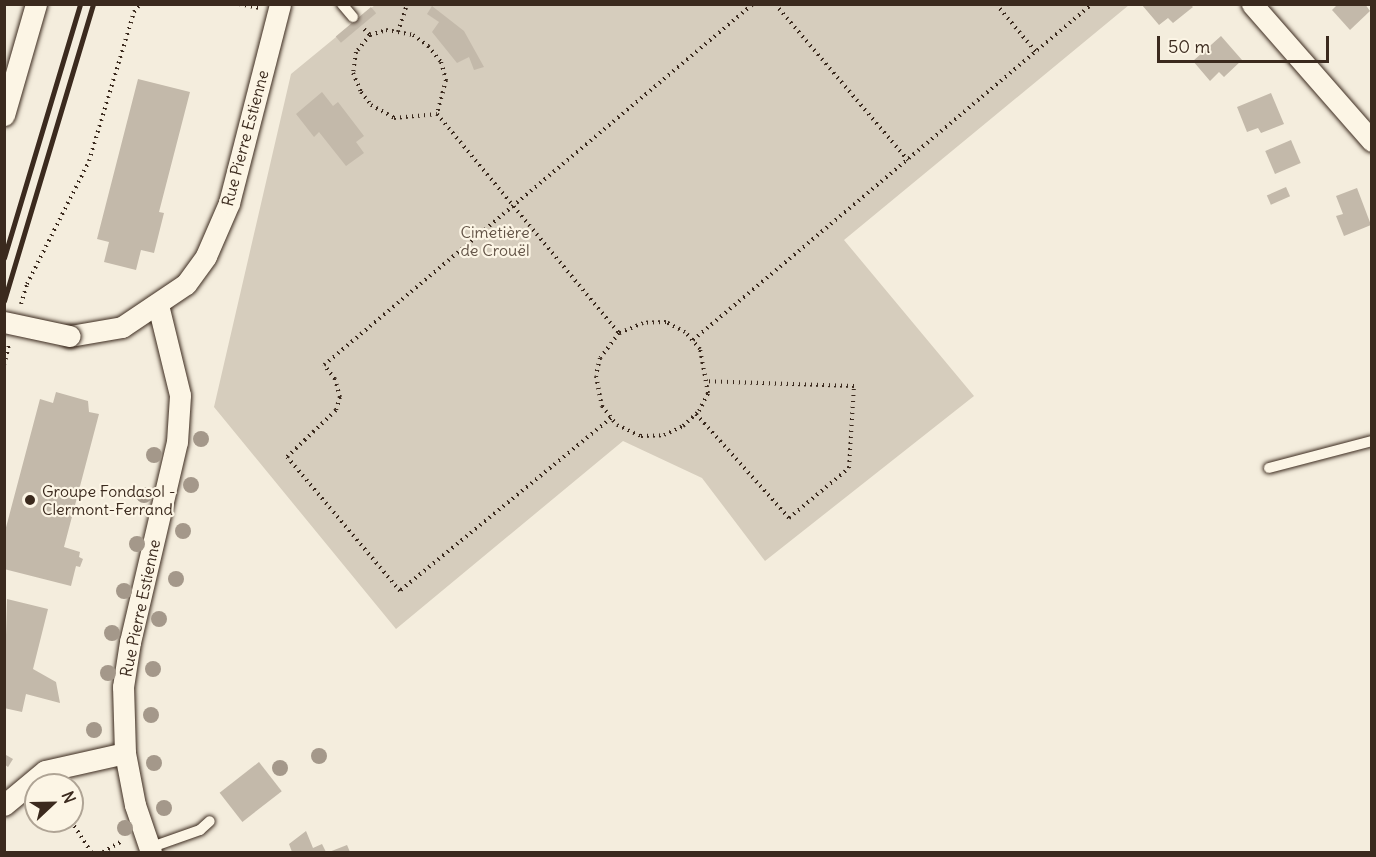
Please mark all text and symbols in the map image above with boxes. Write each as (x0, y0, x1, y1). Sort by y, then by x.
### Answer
scale bar (1160, 24, 1332, 62)
text: 50 m (1168, 35, 1210, 58)
street label: Rue Pierre Estienne (218, 68, 272, 208)
park label: Cimetière de Crouël (460, 222, 530, 260)
place label: Groupe Fondasol - Clermont-Ferrand (42, 481, 175, 519)
marker: Groupe Fondasol - Clermont-Ferrand (23, 493, 37, 507)
street label: Rue Pierre Estienne (116, 538, 164, 678)
north arrow (24, 773, 84, 833)
text: N (57, 788, 80, 806)

